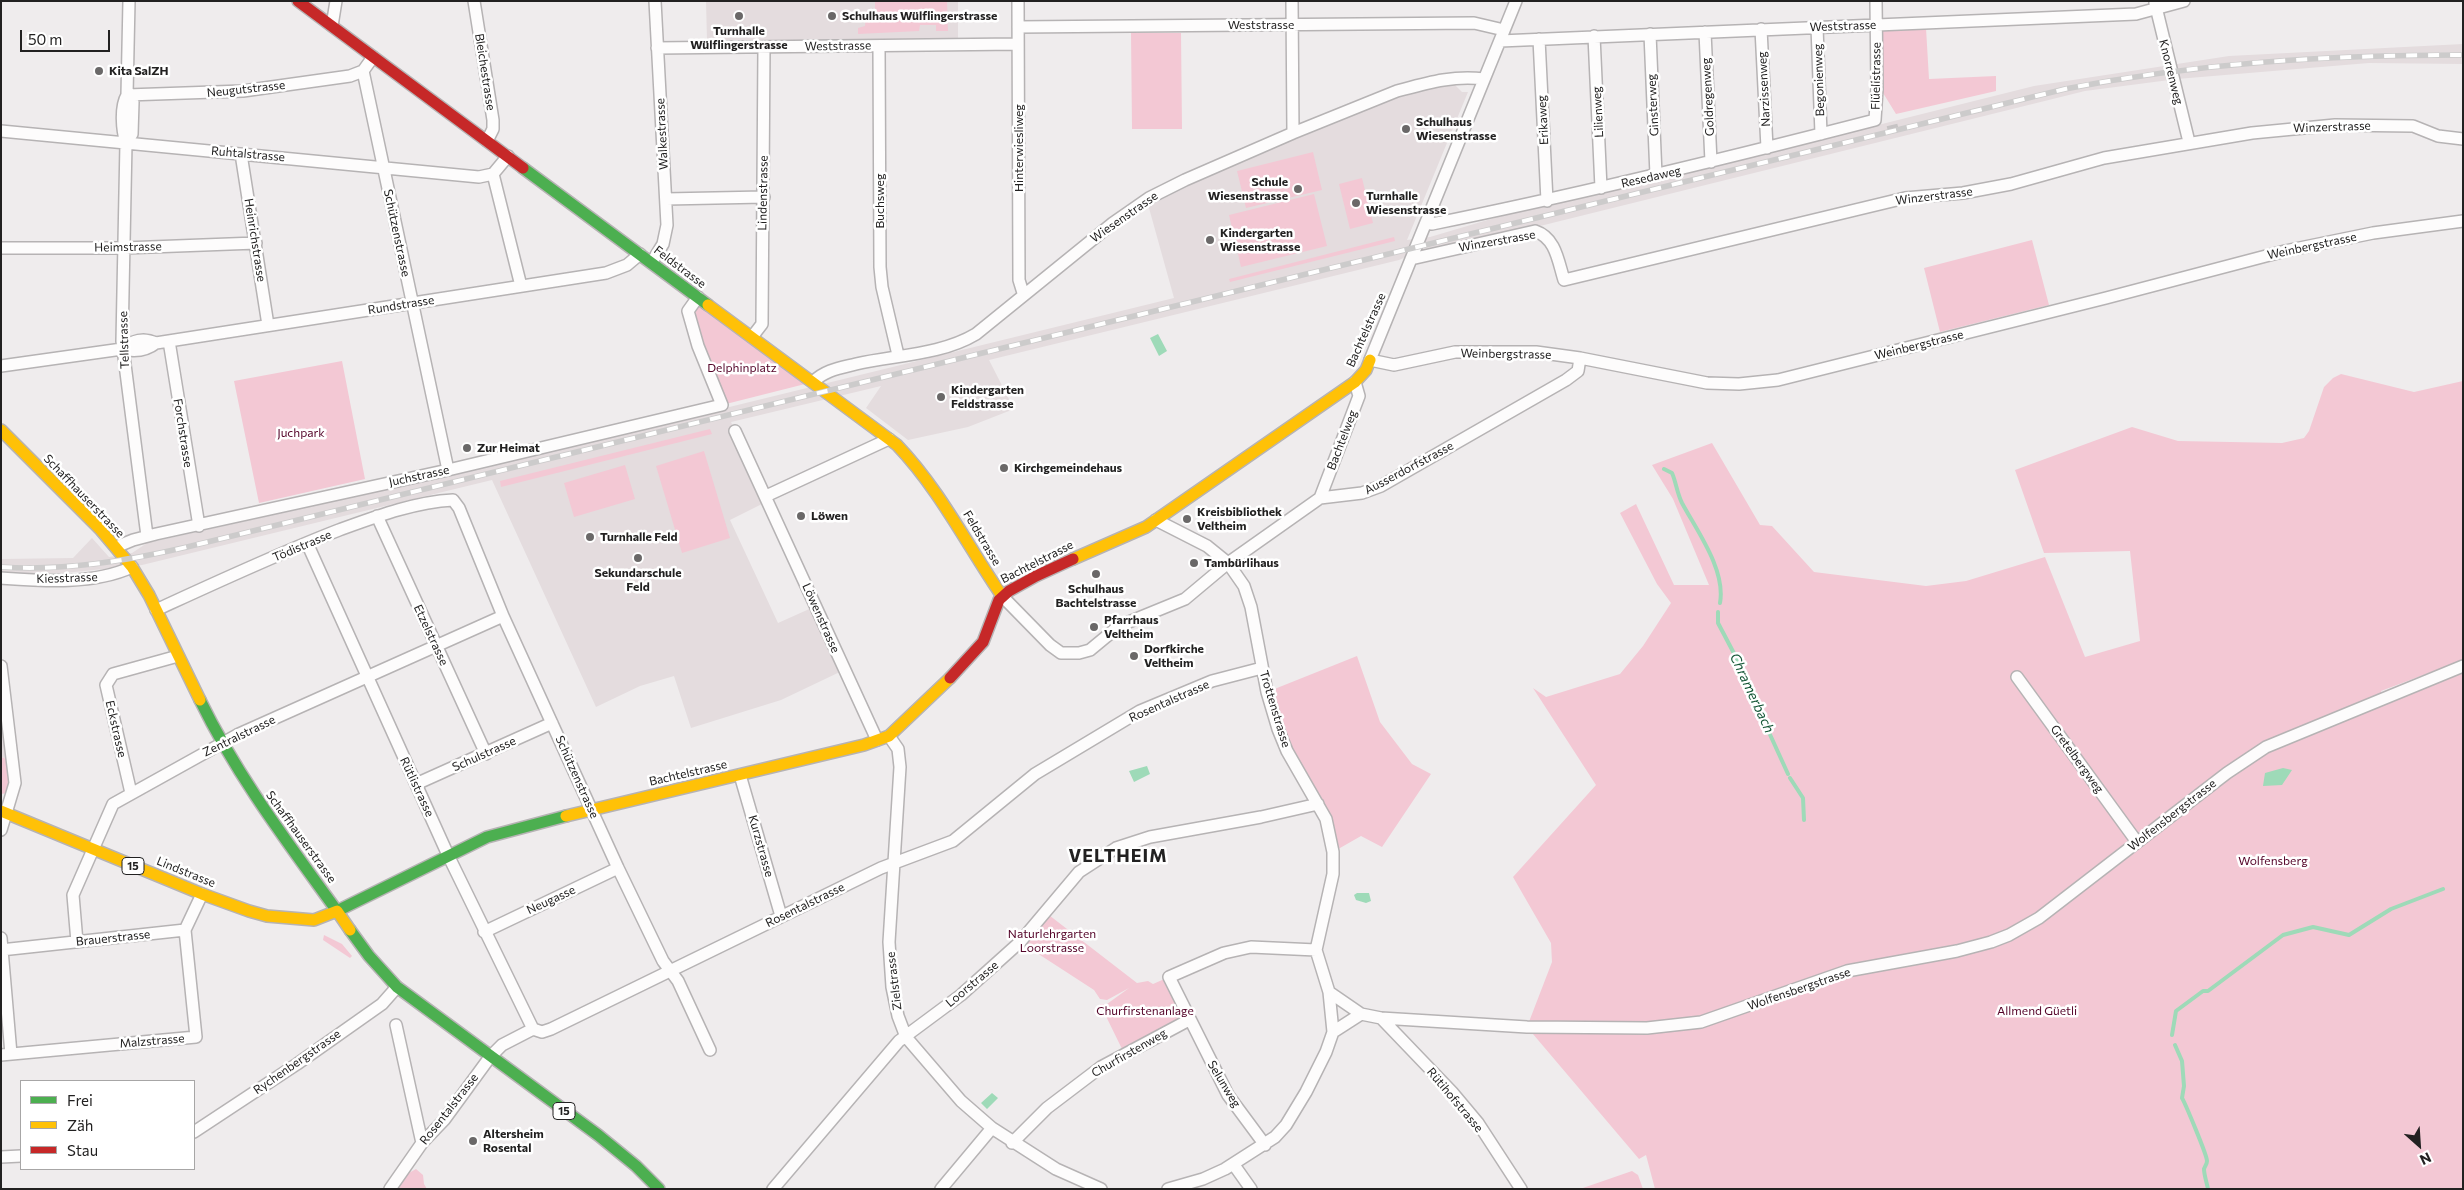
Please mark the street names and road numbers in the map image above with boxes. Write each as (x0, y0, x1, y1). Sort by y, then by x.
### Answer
street label: Weststrasse (1228, 18, 1294, 32)
street label: Weststrasse (1809, 18, 1877, 34)
street label: Bleichestrasse (472, 32, 498, 112)
street label: Weststrasse (805, 38, 871, 54)
street label: Knorrenweg (2156, 38, 2186, 106)
street label: Flüelistrasse (1868, 42, 1884, 110)
street label: Begonienweg (1811, 43, 1827, 117)
street label: Narzissenweg (1755, 51, 1773, 127)
street label: Goldregenweg (1699, 57, 1717, 137)
street label: Ginsterweg (1644, 73, 1662, 137)
street label: Neugutstrasse (206, 78, 286, 100)
street label: Lilienweg (1589, 86, 1607, 138)
street label: Erikaweg (1535, 95, 1551, 145)
street label: Walkestrasse (653, 98, 671, 170)
street label: Hinterwiesliweg (1012, 104, 1026, 192)
street label: Winzerstrasse (2293, 118, 2371, 136)
street label: Ruhtalstrasse (210, 144, 286, 164)
street label: Lindenstrasse (755, 155, 771, 231)
street label: Resedaweg (1620, 163, 1682, 191)
street label: Buchsweg (873, 174, 887, 228)
street label: Winzerstrasse (1895, 184, 1973, 208)
street label: Schützenstrasse (381, 188, 413, 278)
street label: Wiesenstrasse (1088, 188, 1160, 246)
street label: Heinrichstrasse (241, 197, 269, 283)
street label: Winzerstrasse (1458, 227, 1536, 255)
street label: Weinbergstrasse (2266, 230, 2358, 262)
street label: Heimstrasse (94, 239, 162, 255)
street label: Feldstrasse (651, 243, 709, 291)
street label: Bachtelstrasse (1343, 291, 1389, 369)
street label: Rundstrasse (367, 293, 435, 317)
street label: Tellstrasse (116, 311, 132, 369)
street label: Weinbergstrasse (1873, 327, 1965, 363)
street label: Weinbergstrasse (1460, 346, 1552, 362)
street label: Forchstrasse (170, 397, 196, 469)
street label: Bachtelweg (1324, 408, 1360, 472)
street label: Ausserdorfstrasse (1362, 438, 1456, 498)
street label: Schaffhauserstrasse (41, 451, 127, 541)
street label: Juchstrasse (387, 463, 451, 489)
street label: Feldstrasse (960, 508, 1004, 568)
street label: Tödistrasse (270, 527, 334, 565)
street label: Bachtelstrasse (998, 538, 1076, 586)
street label: Kiesstrasse (36, 570, 98, 586)
street label: Löwenstrasse (799, 581, 843, 655)
street label: Etzelstrasse (411, 602, 451, 668)
street label: Trottenstrasse (1256, 669, 1294, 749)
street label: Rosentalstrasse (1127, 677, 1211, 725)
street label: Eckstrasse (102, 699, 130, 759)
street label: Zentralstrasse (200, 712, 278, 760)
street label: Gretelbergweg (2047, 722, 2107, 796)
street label: Schützenstrasse (552, 733, 602, 821)
street label: Schulstrasse (450, 734, 518, 774)
street label: Rütlistrasse (397, 755, 437, 819)
street label: Bachtelstrasse (648, 757, 728, 789)
street label: Wolfensbergstrasse (2125, 776, 2219, 854)
street label: Schaffhauserstrasse (263, 788, 339, 886)
street label: Kurzstrasse (745, 813, 777, 879)
street label: Lindstrasse (154, 854, 218, 890)
road number: 15 (122, 858, 144, 874)
street label: Rosentalstrasse (763, 880, 847, 930)
street label: Neugasse (524, 882, 578, 918)
street label: Brauerstrasse (75, 927, 151, 949)
street label: Zielstrasse (883, 951, 905, 1011)
street label: Loorstrasse (943, 958, 1001, 1010)
street label: Wolfensbergstrasse (1746, 965, 1852, 1013)
street label: Churfirstenweg (1089, 1026, 1169, 1080)
street label: Rychenbergstrasse (251, 1027, 343, 1097)
street label: Malzstrasse (119, 1031, 185, 1051)
street label: Selunweg (1204, 1058, 1244, 1110)
street label: Rütihofstrasse (1424, 1065, 1486, 1135)
street label: Rosentalstrasse (417, 1071, 481, 1147)
road number: 15 (553, 1102, 575, 1120)

